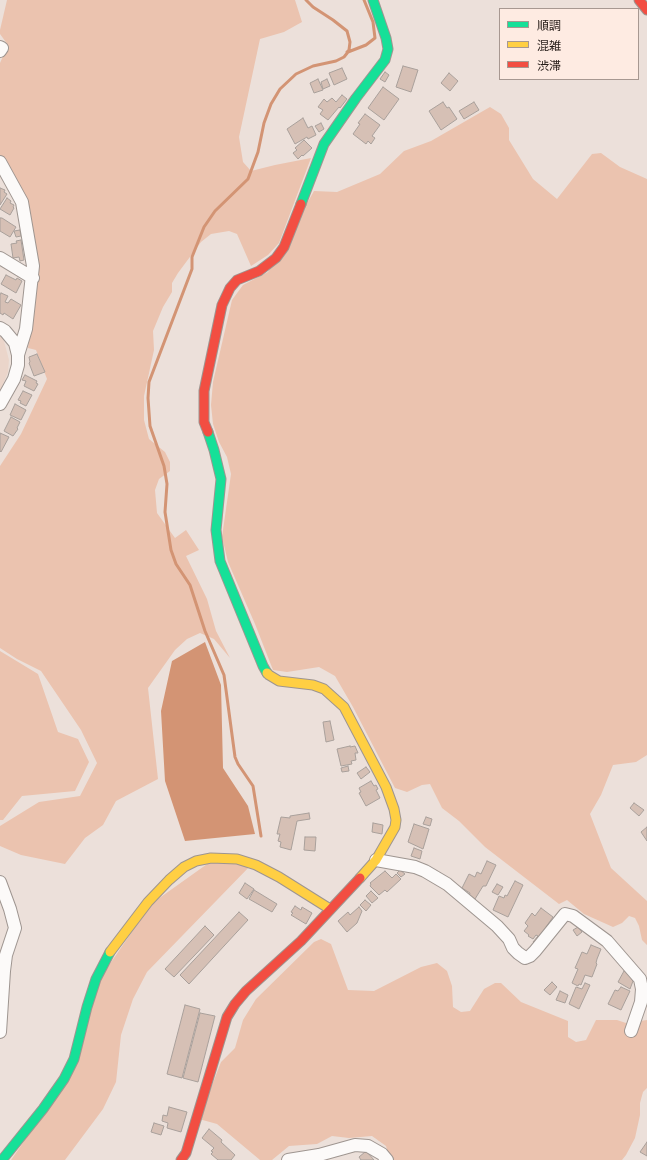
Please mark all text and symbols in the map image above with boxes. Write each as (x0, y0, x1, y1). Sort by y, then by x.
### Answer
legend (499, 8, 639, 80)
text: 順調 (537, 19, 561, 33)
text: 混雑 (537, 39, 561, 53)
text: 渋滞 (537, 59, 561, 73)

